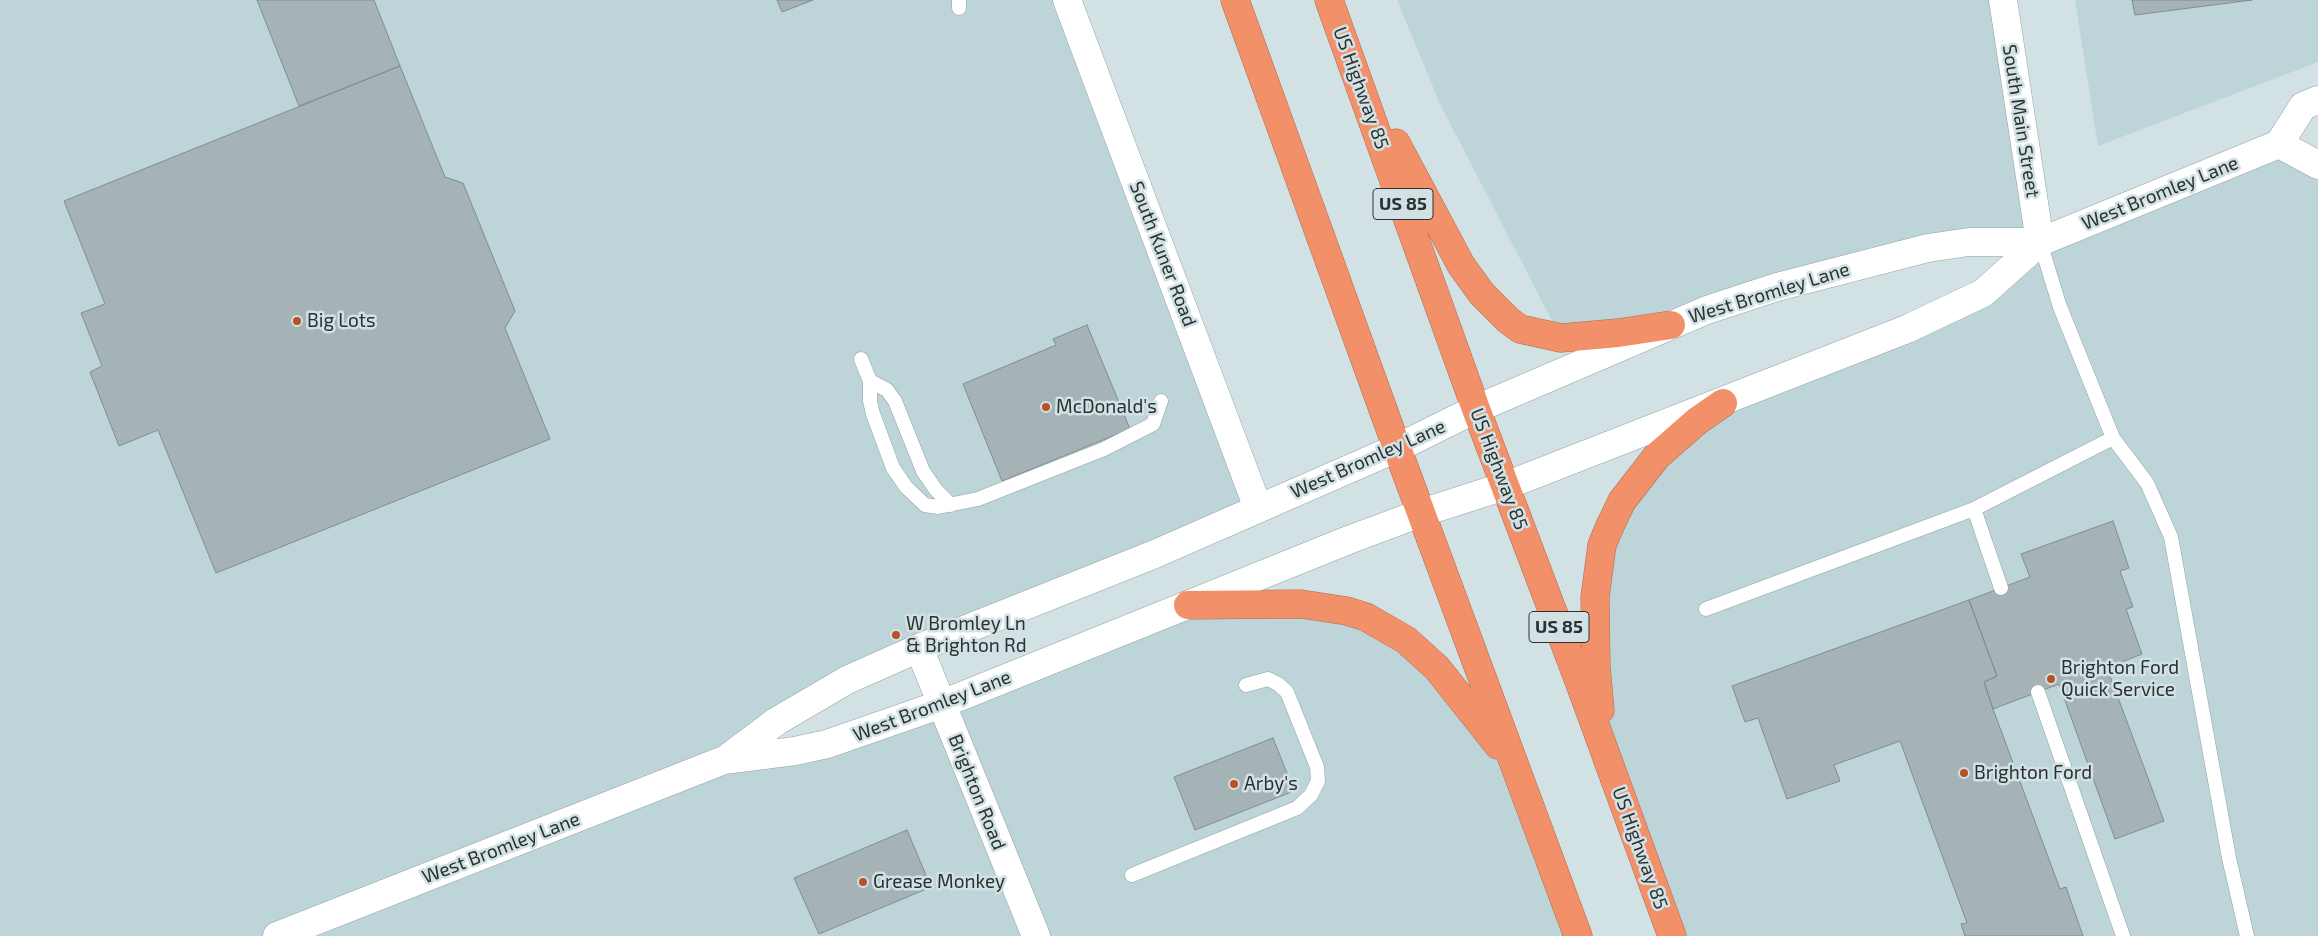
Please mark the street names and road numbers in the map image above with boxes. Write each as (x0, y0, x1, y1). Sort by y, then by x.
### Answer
street label: US Highway 85 (1328, 24, 1394, 152)
street label: South Main Street (1998, 43, 2044, 199)
street label: West Bromley Lane (2078, 151, 2242, 235)
street label: South Kuner Road (1125, 178, 1201, 330)
road number: US 85 (1373, 188, 1433, 220)
street label: West Bromley Lane (1686, 258, 1852, 328)
street label: US Highway 85 (1465, 405, 1533, 533)
street label: West Bromley Lane (1287, 415, 1449, 503)
road number: US 85 (1529, 612, 1589, 642)
street label: West Bromley Lane (850, 665, 1014, 747)
street label: Brighton Road (943, 731, 1011, 853)
street label: US Highway 85 (1607, 784, 1673, 912)
street label: West Bromley Lane (419, 807, 583, 889)

